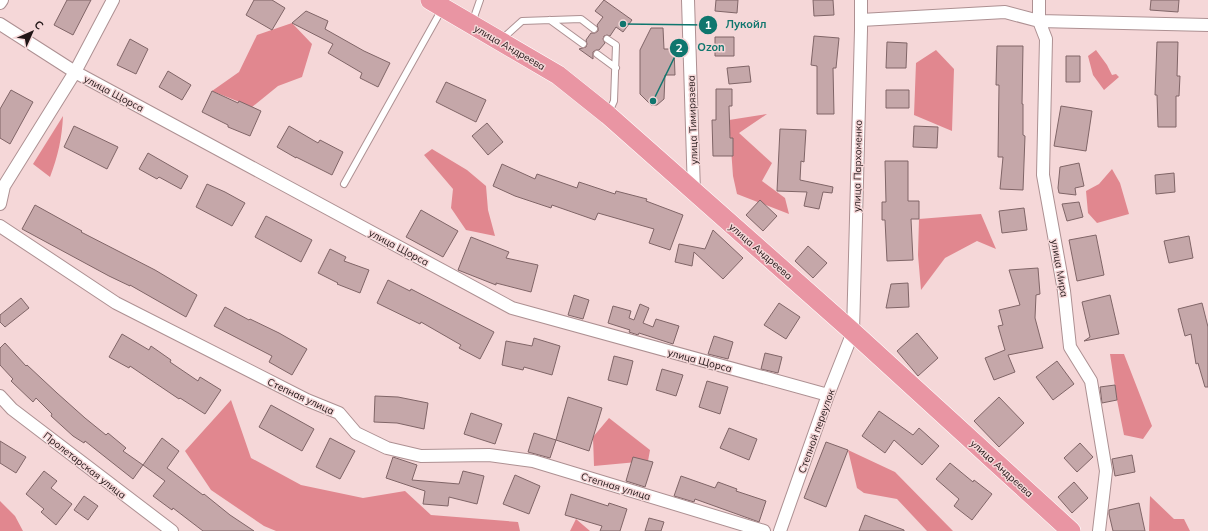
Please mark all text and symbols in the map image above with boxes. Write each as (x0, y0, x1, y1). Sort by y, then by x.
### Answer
north arrow (12, 12, 52, 52)
callout: Лукойл (698, 13, 775, 36)
text: С (31, 17, 47, 33)
text: 1 (704, 17, 712, 32)
text: Лукойл (725, 17, 767, 31)
street label: улица Андреева (472, 22, 548, 73)
callout: Ozon (669, 36, 732, 59)
text: 2 (675, 40, 683, 55)
text: Ozon (697, 40, 725, 54)
street label: улица Щорса (82, 72, 146, 115)
street label: улица Тимирязева (684, 75, 701, 165)
street label: улица Пархоменко (850, 120, 865, 212)
street label: улица Андреева (726, 220, 795, 283)
street label: улица Щорса (367, 226, 431, 269)
street label: улица Мира (1048, 238, 1071, 298)
street label: улица Щорса (666, 346, 733, 375)
street label: Степная улица (265, 375, 336, 418)
street label: Степной переулок (795, 387, 838, 475)
street label: Пролетарская улица (41, 429, 129, 502)
street label: улица Андреева (968, 437, 1036, 500)
street label: Степная улица (579, 470, 652, 503)

